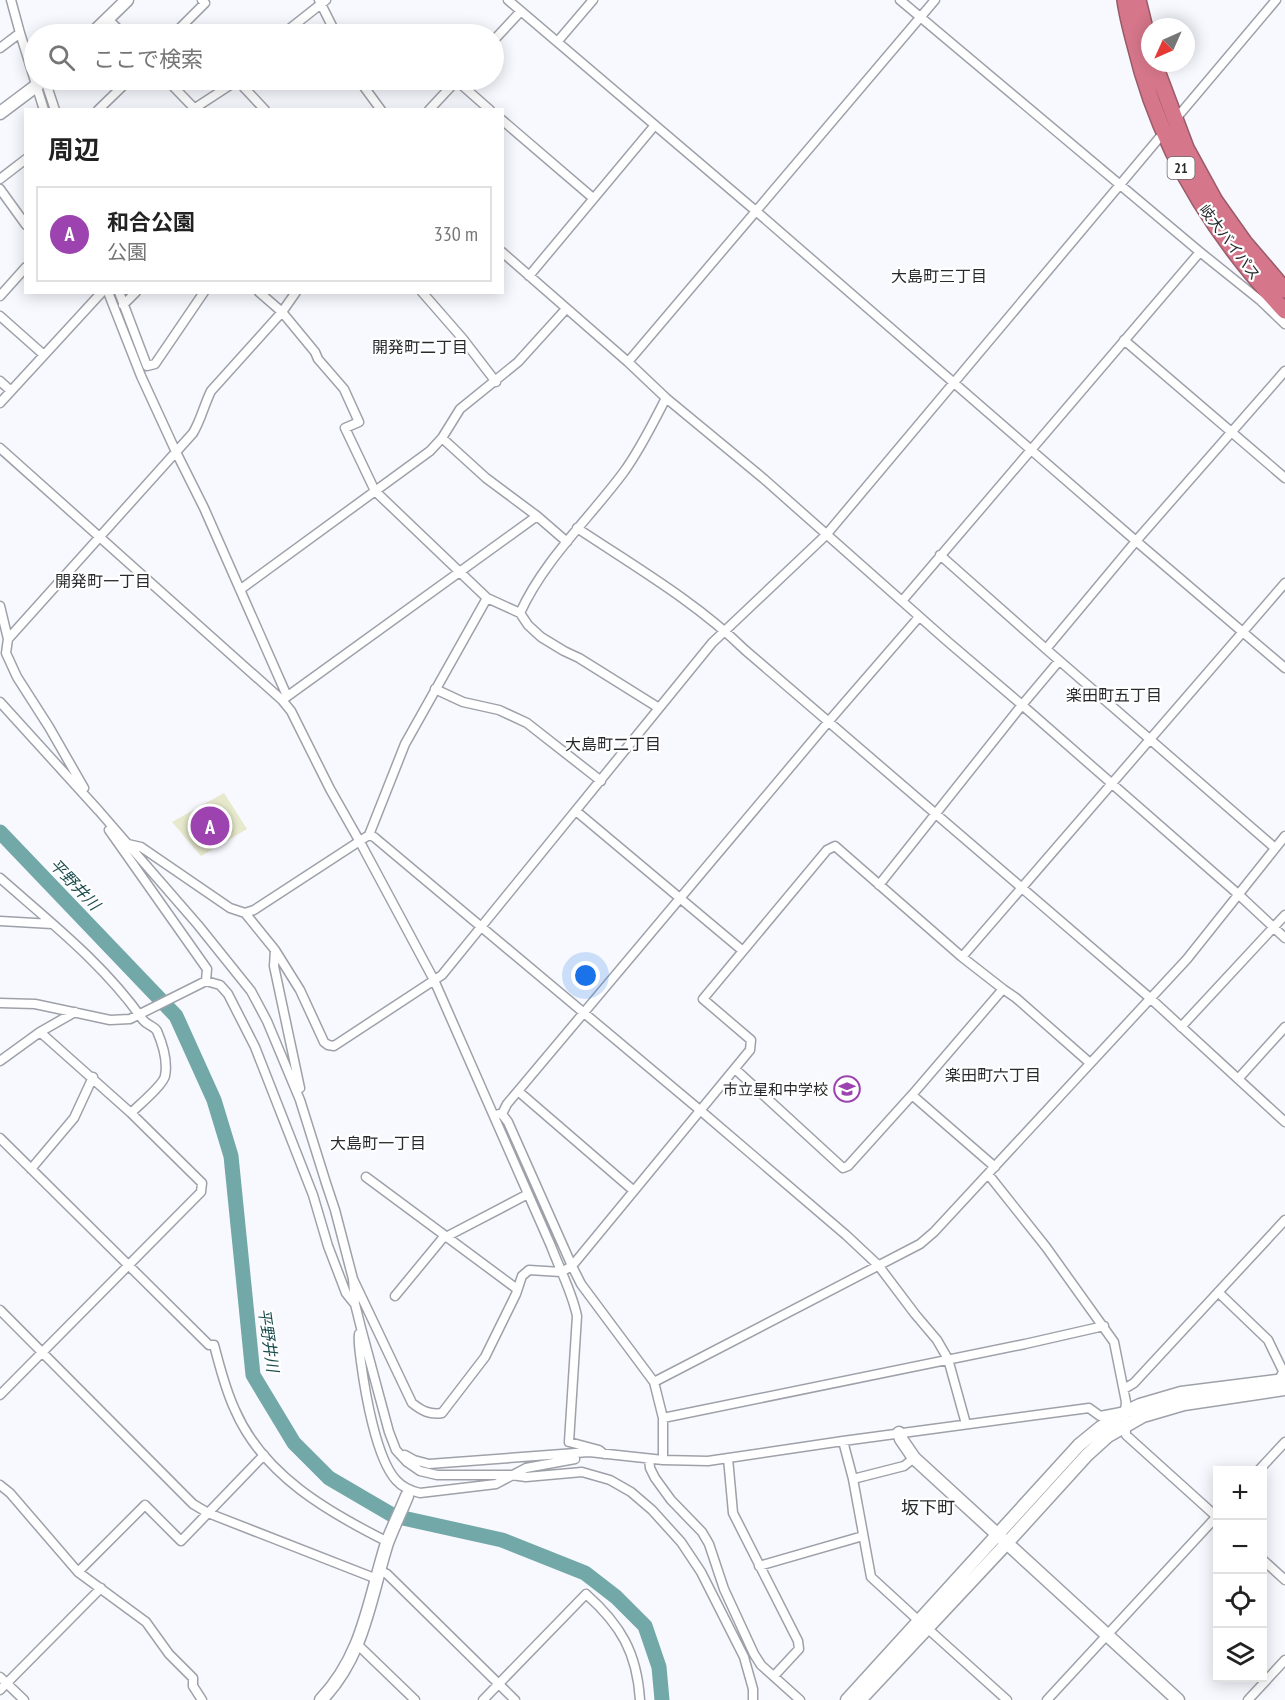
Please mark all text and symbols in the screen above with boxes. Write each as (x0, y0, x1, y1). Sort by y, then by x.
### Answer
north arrow (1141, 18, 1195, 72)
search box (24, 24, 504, 90)
icon: search (45, 41, 78, 74)
text: ここで検索 (93, 45, 203, 73)
text: 周辺 (48, 133, 100, 166)
road number: 21 (1168, 157, 1194, 179)
street label: 岐大バイパス (1195, 200, 1265, 284)
text: 和合公園 (107, 208, 195, 236)
text: A (64, 221, 75, 247)
text: 330 m (434, 221, 478, 247)
text: 公園 (107, 239, 147, 265)
district label: 大島町三丁目 (891, 266, 987, 286)
district label: 開発町二丁目 (372, 337, 468, 357)
district label: 開発町一丁目 (55, 571, 151, 591)
district label: 楽田町五丁目 (1066, 685, 1162, 705)
district label: 大島町二丁目 (565, 734, 661, 754)
pin: A (190, 804, 230, 848)
water label: 平野井川 (46, 854, 106, 915)
your location (571, 961, 600, 990)
district label: 楽田町六丁目 (945, 1065, 1041, 1085)
school or university icon: 市立星和中学校 (832, 1074, 862, 1104)
place label: 市立星和中学校 (723, 1080, 828, 1099)
district label: 大島町一丁目 (330, 1133, 426, 1153)
water label: 平野井川 (255, 1307, 284, 1375)
map controls (1213, 1466, 1267, 1682)
button: + (1213, 1466, 1267, 1520)
district label: 坂下町 (901, 1496, 955, 1519)
button: − (1213, 1520, 1267, 1574)
button: locate (1213, 1574, 1267, 1628)
button: layers (1213, 1628, 1267, 1682)

